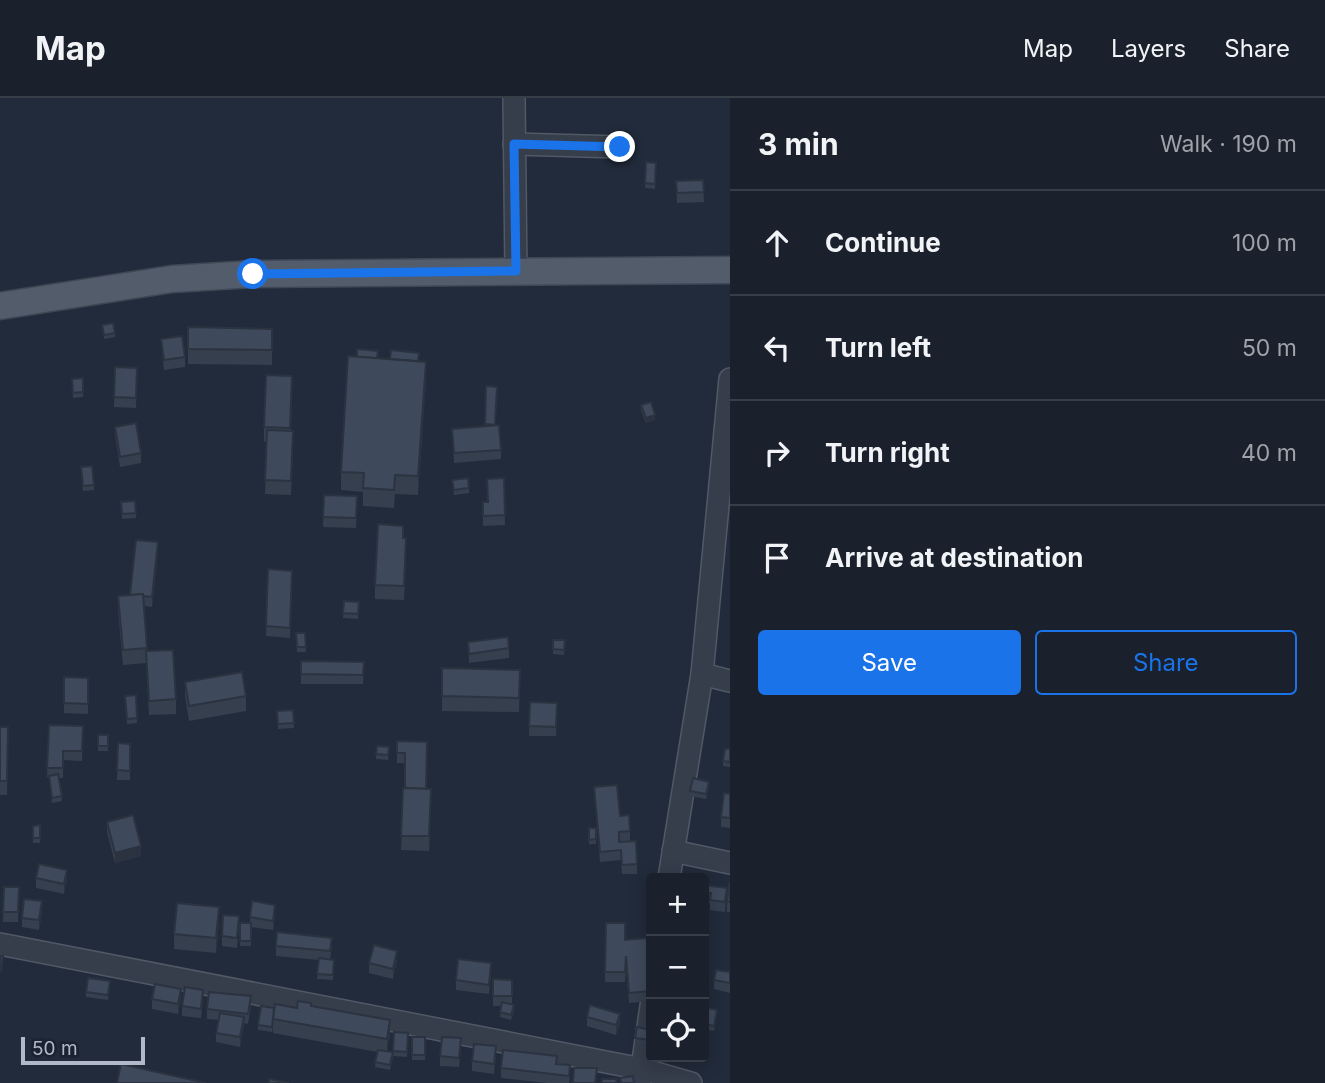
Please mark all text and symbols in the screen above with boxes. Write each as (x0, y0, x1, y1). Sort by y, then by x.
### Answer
text: Map (35, 28, 106, 68)
text: Map (1023, 34, 1073, 63)
text: Layers (1111, 34, 1186, 63)
text: Share (1224, 34, 1290, 63)
text: 3 min (758, 126, 839, 162)
text: Walk · 190 m (1160, 130, 1297, 158)
route end (604, 131, 635, 162)
icon: ahead (758, 224, 796, 262)
text: Continue (825, 227, 941, 258)
text: 100 m (1232, 229, 1297, 257)
route start (237, 258, 268, 289)
icon: left (758, 329, 796, 367)
text: Turn left (825, 332, 931, 363)
text: 50 m (1242, 334, 1297, 362)
icon: right (758, 434, 796, 472)
text: Turn right (825, 437, 950, 468)
text: 40 m (1241, 439, 1297, 467)
icon: arrive (758, 539, 796, 577)
text: Arrive at destination (825, 542, 1084, 573)
button: Save (758, 630, 1021, 695)
button: Share (1035, 630, 1297, 695)
map controls (646, 873, 709, 1062)
button: + (646, 873, 709, 936)
button: − (646, 936, 709, 999)
button: locate (646, 999, 709, 1062)
scale bar (21, 1034, 145, 1066)
text: 50 m (32, 1037, 78, 1060)

